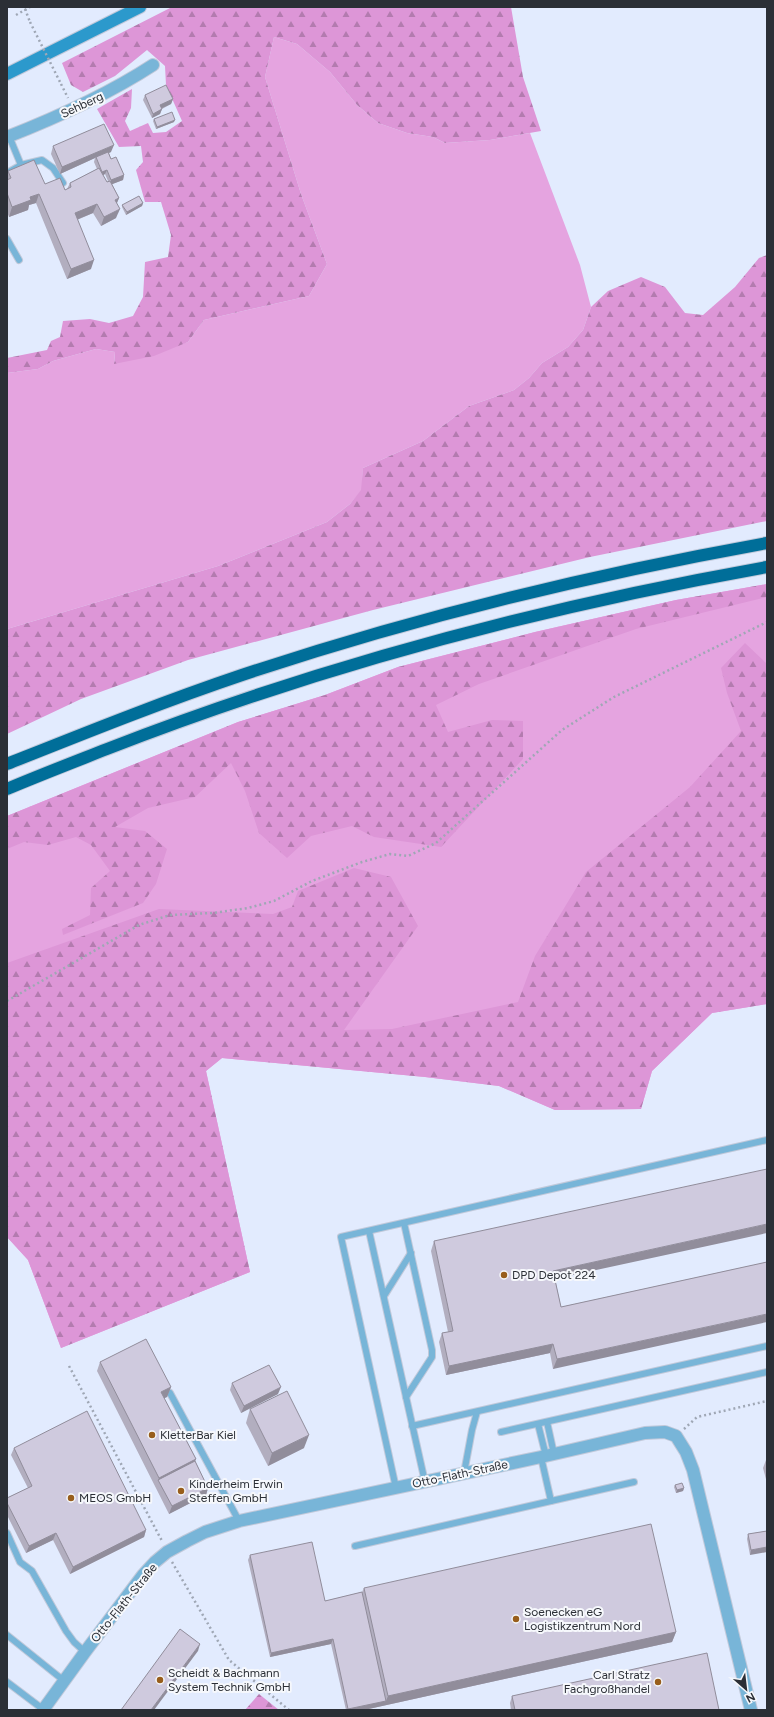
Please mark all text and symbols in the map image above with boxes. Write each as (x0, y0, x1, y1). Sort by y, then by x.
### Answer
street label: Sehberg (59, 89, 105, 121)
place label: DPD Depot 224 (512, 1268, 596, 1282)
marker: DPD Depot 224 (499, 1270, 509, 1280)
place label: KletterBar Kiel (160, 1428, 236, 1442)
marker: KletterBar Kiel (147, 1430, 157, 1440)
street label: Otto-Flath-Straße (411, 1457, 509, 1491)
place label: Kinderheim Erwin Steffen GmbH (189, 1477, 283, 1505)
marker: Kinderheim Erwin Steffen GmbH (176, 1486, 186, 1496)
place label: MEOS GmbH (79, 1491, 151, 1505)
marker: MEOS GmbH (66, 1493, 76, 1503)
street label: Otto-Flath-Straße (88, 1560, 160, 1645)
place label: Soenecken eG Logistikzentrum Nord (524, 1605, 641, 1633)
marker: Soenecken eG Logistikzentrum Nord (511, 1614, 521, 1624)
place label: Scheidt & Bachmann System Technik GmbH (168, 1666, 291, 1694)
place label: Carl Stratz Fachgroßhandel (564, 1668, 650, 1696)
north arrow (726, 1669, 766, 1709)
marker: Scheidt & Bachmann System Technik GmbH (155, 1675, 165, 1685)
marker: Carl Stratz Fachgroßhandel (653, 1677, 663, 1687)
text: N (744, 1690, 757, 1705)

